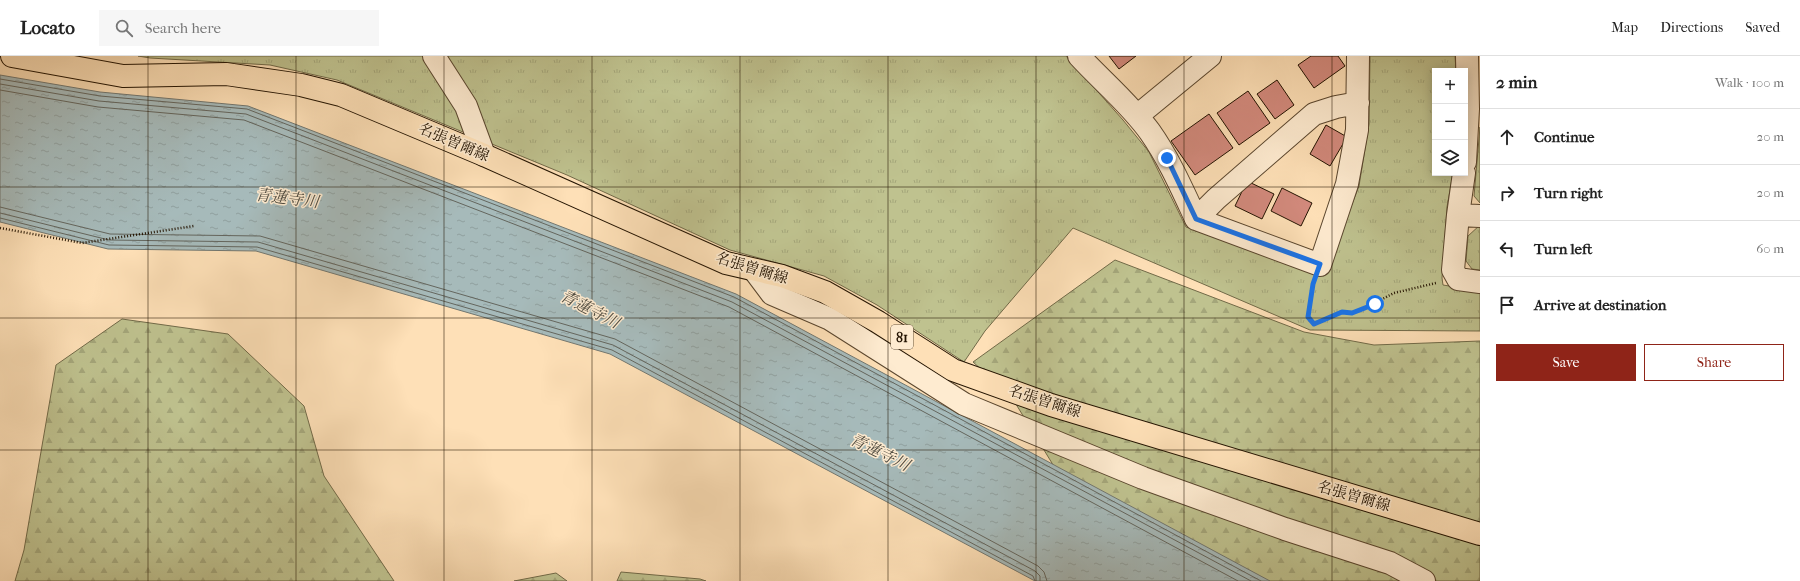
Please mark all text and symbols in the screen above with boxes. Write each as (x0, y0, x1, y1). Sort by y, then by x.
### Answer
search box (99, 10, 379, 46)
text: Locato (20, 17, 75, 39)
icon: search (113, 17, 135, 39)
text: Search here (145, 19, 221, 37)
text: Map (1611, 19, 1638, 36)
text: Directions (1660, 19, 1723, 36)
text: Saved (1745, 19, 1780, 36)
map controls (1432, 68, 1468, 176)
button: + (1432, 68, 1468, 104)
text: 2 min (1496, 72, 1537, 92)
text: Walk · 100 m (1715, 75, 1784, 90)
button: − (1432, 104, 1468, 140)
street label: 名張曽爾線 (416, 119, 492, 165)
icon: ahead (1496, 126, 1518, 148)
text: Continue (1534, 128, 1594, 146)
text: 20 m (1757, 129, 1784, 144)
button: layers (1432, 140, 1468, 176)
route end (1158, 149, 1176, 167)
icon: right (1496, 182, 1518, 204)
text: Turn right (1534, 184, 1603, 202)
water label: 青蓮寺川 (254, 185, 322, 212)
text: 20 m (1757, 185, 1784, 200)
icon: left (1496, 238, 1518, 260)
text: Turn left (1534, 240, 1592, 258)
text: 60 m (1756, 241, 1784, 256)
street label: 名張曽爾線 (713, 248, 791, 288)
water label: 青蓮寺川 (557, 286, 625, 333)
icon: arrive (1496, 294, 1518, 316)
route start (1366, 295, 1384, 313)
text: Arrive at destination (1534, 296, 1666, 314)
road number: 81 (891, 325, 913, 349)
button: Save (1496, 344, 1636, 381)
button: Share (1644, 344, 1784, 381)
street label: 名張曽爾線 (1007, 381, 1083, 421)
water label: 青蓮寺川 (847, 429, 915, 475)
street label: 名張曽爾線 (1315, 477, 1393, 515)

